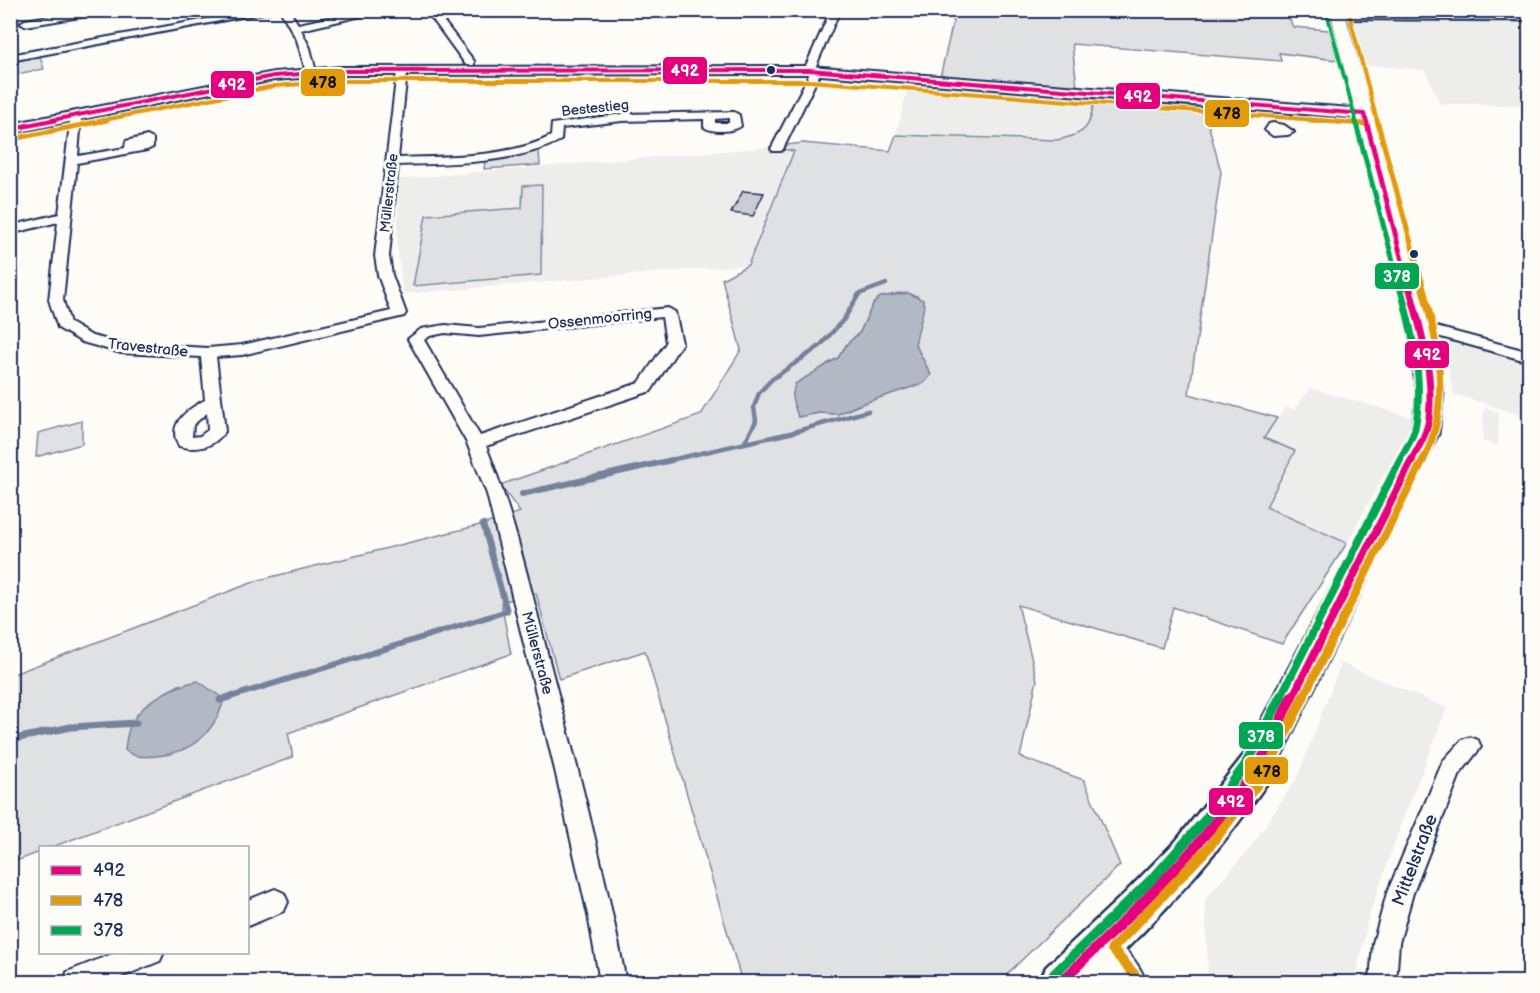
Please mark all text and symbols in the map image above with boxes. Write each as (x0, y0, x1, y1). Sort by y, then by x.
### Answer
line badge: 492 (662, 56, 708, 85)
text: 492 (671, 62, 700, 81)
unlabelled marker (765, 64, 777, 76)
line badge: 478 (300, 68, 346, 97)
line badge: 492 (210, 70, 255, 99)
text: 478 (309, 74, 337, 93)
text: 492 (218, 76, 247, 95)
line badge: 492 (1115, 82, 1161, 110)
text: 492 (1124, 88, 1153, 107)
street label: Bestestieg (560, 96, 630, 120)
line badge: 478 (1204, 99, 1250, 128)
text: 478 (1213, 105, 1241, 124)
street label: Müllerstraße (376, 153, 402, 233)
unlabelled marker (1408, 248, 1420, 260)
line badge: 378 (1374, 262, 1420, 290)
text: 378 (1383, 268, 1411, 287)
street label: Ossenmoorring (547, 304, 653, 334)
street label: Travestraße (107, 334, 189, 362)
line badge: 492 (1404, 340, 1450, 369)
text: 492 (1413, 346, 1442, 365)
street label: Müllerstraße (517, 609, 557, 697)
line badge: 378 (1238, 721, 1284, 750)
text: 378 (1247, 728, 1275, 747)
line badge: 478 (1244, 756, 1289, 785)
text: 478 (1253, 763, 1281, 782)
line badge: 492 (1208, 787, 1254, 816)
text: 492 (1217, 793, 1246, 812)
street label: Mittelstraße (1388, 811, 1442, 909)
legend (39, 846, 249, 954)
text: 492 (93, 860, 125, 881)
text: 478 (93, 890, 123, 911)
text: 378 (93, 920, 123, 941)

